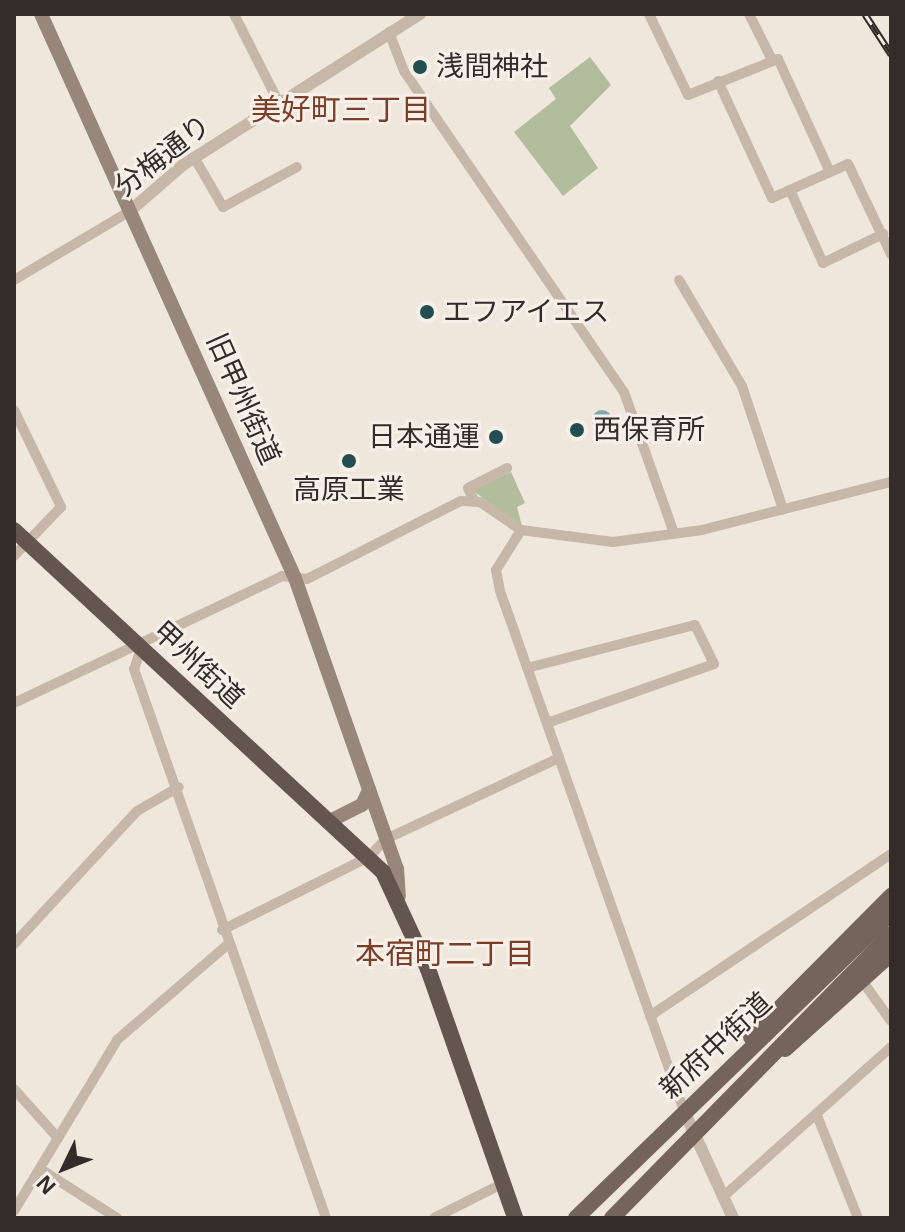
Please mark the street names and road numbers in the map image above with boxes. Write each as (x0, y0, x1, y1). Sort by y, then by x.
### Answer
street label: 分梅通り (109, 108, 217, 204)
street label: 旧甲州街道 (199, 328, 287, 470)
street label: 甲州街道 (146, 615, 250, 715)
street label: 新府中街道 (653, 986, 779, 1106)

